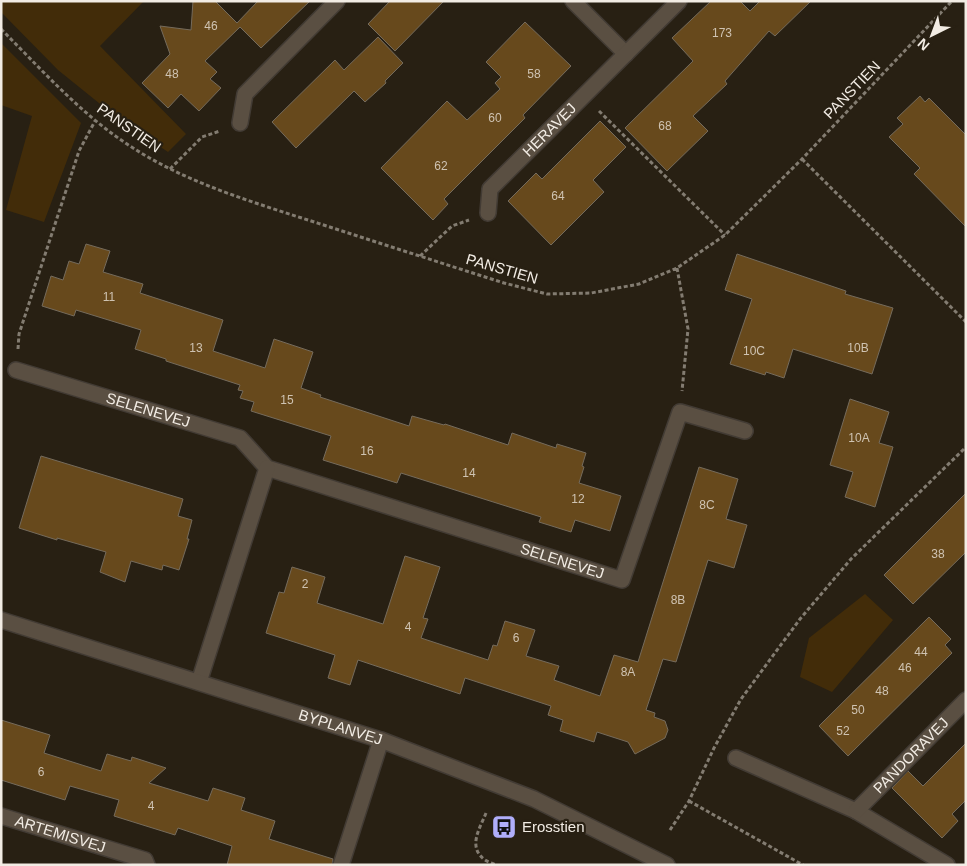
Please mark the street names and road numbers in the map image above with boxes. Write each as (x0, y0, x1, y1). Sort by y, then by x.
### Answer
street label: PANSTIEN (820, 57, 883, 122)
street label: PANSTIEN (94, 99, 164, 156)
street label: HERAVEJ (519, 99, 579, 160)
street label: PANSTIEN (464, 250, 540, 287)
street label: SELENEVEJ (104, 389, 192, 430)
street label: SELENEVEJ (518, 539, 606, 582)
street label: BYPLANVEJ (297, 706, 385, 748)
street label: PANDORAVEJ (869, 714, 952, 797)
street label: ARTEMISVEJ (13, 812, 108, 856)

